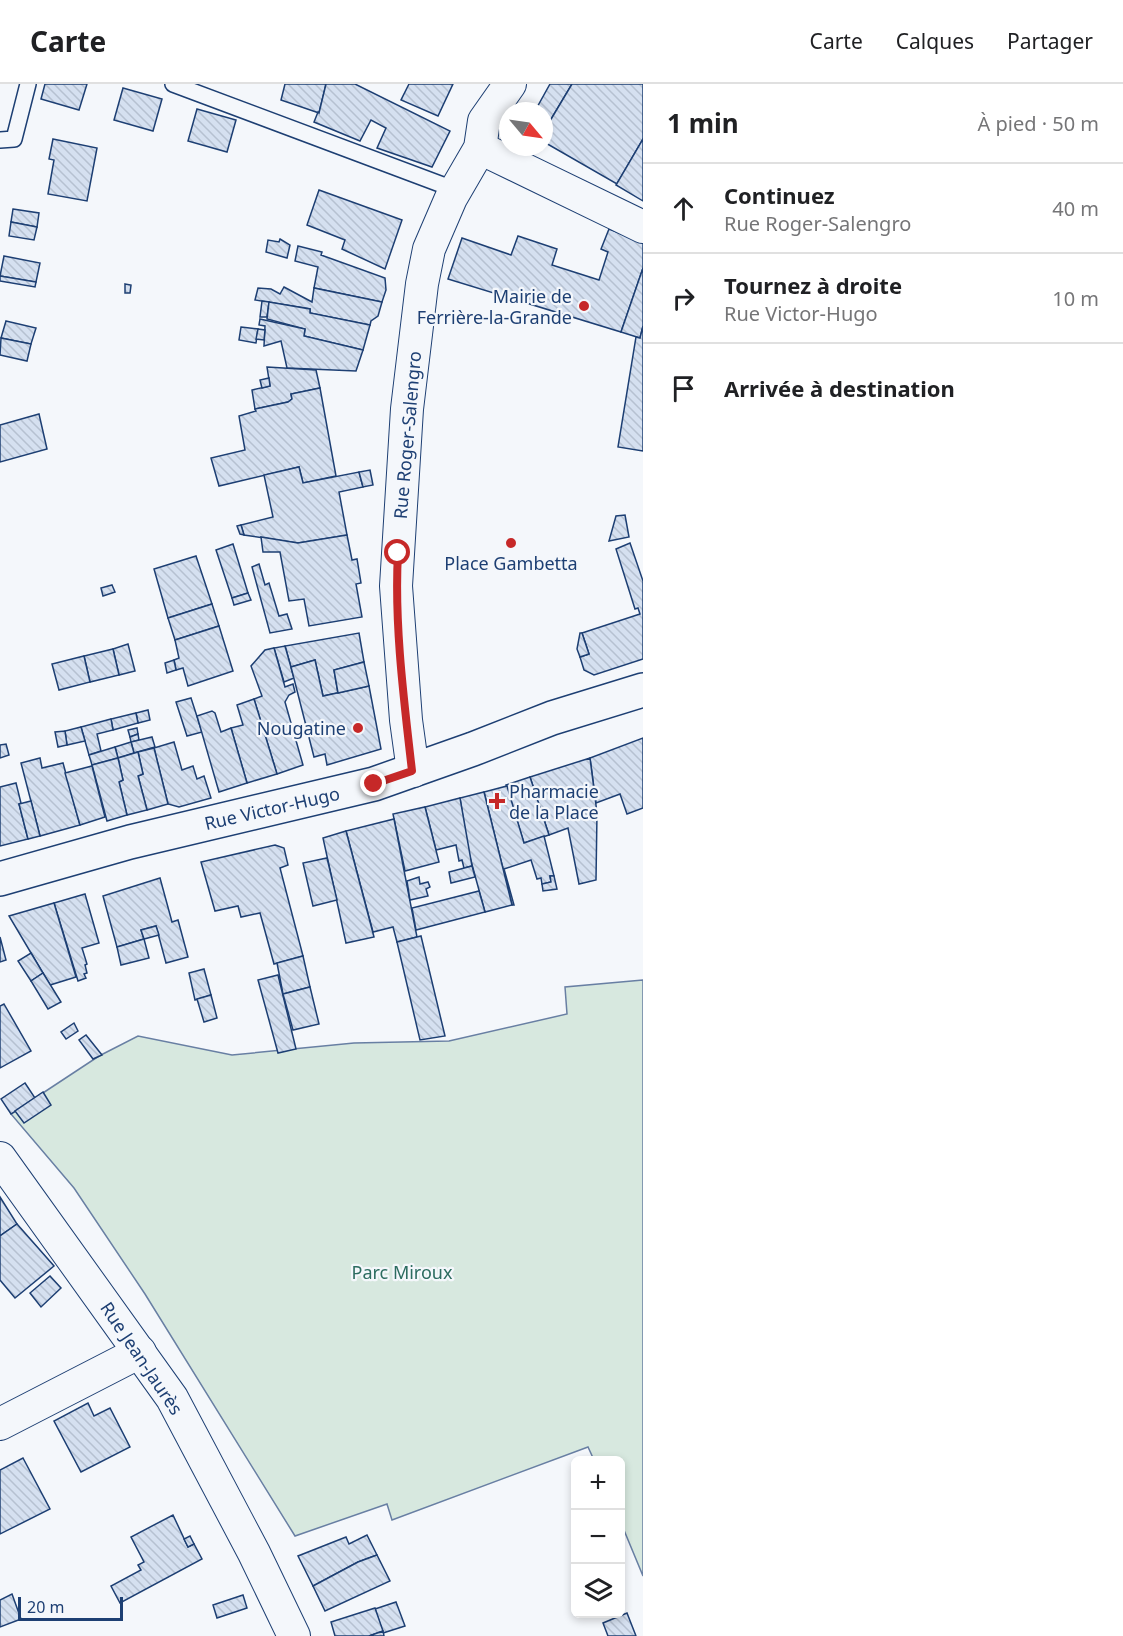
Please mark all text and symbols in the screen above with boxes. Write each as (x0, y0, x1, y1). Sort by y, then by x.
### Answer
text: Carte (30, 22, 106, 60)
text: Carte (810, 27, 863, 55)
text: Calques (896, 27, 974, 55)
text: Partager (1007, 27, 1093, 55)
north arrow (499, 102, 553, 156)
text: 1 min (667, 105, 739, 141)
text: À pied · 50 m (977, 110, 1099, 137)
text: Continuez (724, 180, 835, 210)
icon: ahead (667, 192, 700, 225)
text: 40 m (1052, 195, 1099, 222)
text: Rue Roger-Salengro (724, 210, 911, 237)
text: Tournez à droite (724, 270, 902, 300)
icon: right (667, 282, 700, 315)
place label: Mairie de Ferrière-la-Grande (417, 284, 572, 329)
text: 10 m (1052, 285, 1099, 312)
marker: Mairie de Ferrière-la-Grande (577, 299, 591, 313)
text: Rue Victor-Hugo (724, 300, 878, 327)
street label: Rue Roger-Salengro (388, 350, 426, 520)
icon: arrive (667, 372, 700, 405)
text: Arrivée à destination (724, 373, 955, 403)
marker: Place Gambetta (504, 536, 518, 550)
route start (384, 539, 410, 565)
place label: Place Gambetta (444, 551, 578, 575)
place label: Nougatine (257, 716, 346, 740)
marker: Nougatine (351, 721, 365, 735)
route end (360, 770, 386, 796)
place label: Pharmacie de la Place (509, 779, 599, 824)
street label: Rue Victor-Hugo (202, 781, 342, 835)
marker: Pharmacie de la Place (490, 794, 504, 808)
park label: Parc Miroux (352, 1260, 453, 1284)
street label: Rue Jean-Jaurès (95, 1297, 189, 1419)
map controls (571, 1456, 625, 1618)
button: + (571, 1456, 625, 1510)
button: − (571, 1510, 625, 1564)
button: layers (571, 1564, 625, 1618)
scale bar (18, 1594, 123, 1622)
text: 20 m (27, 1596, 64, 1618)

